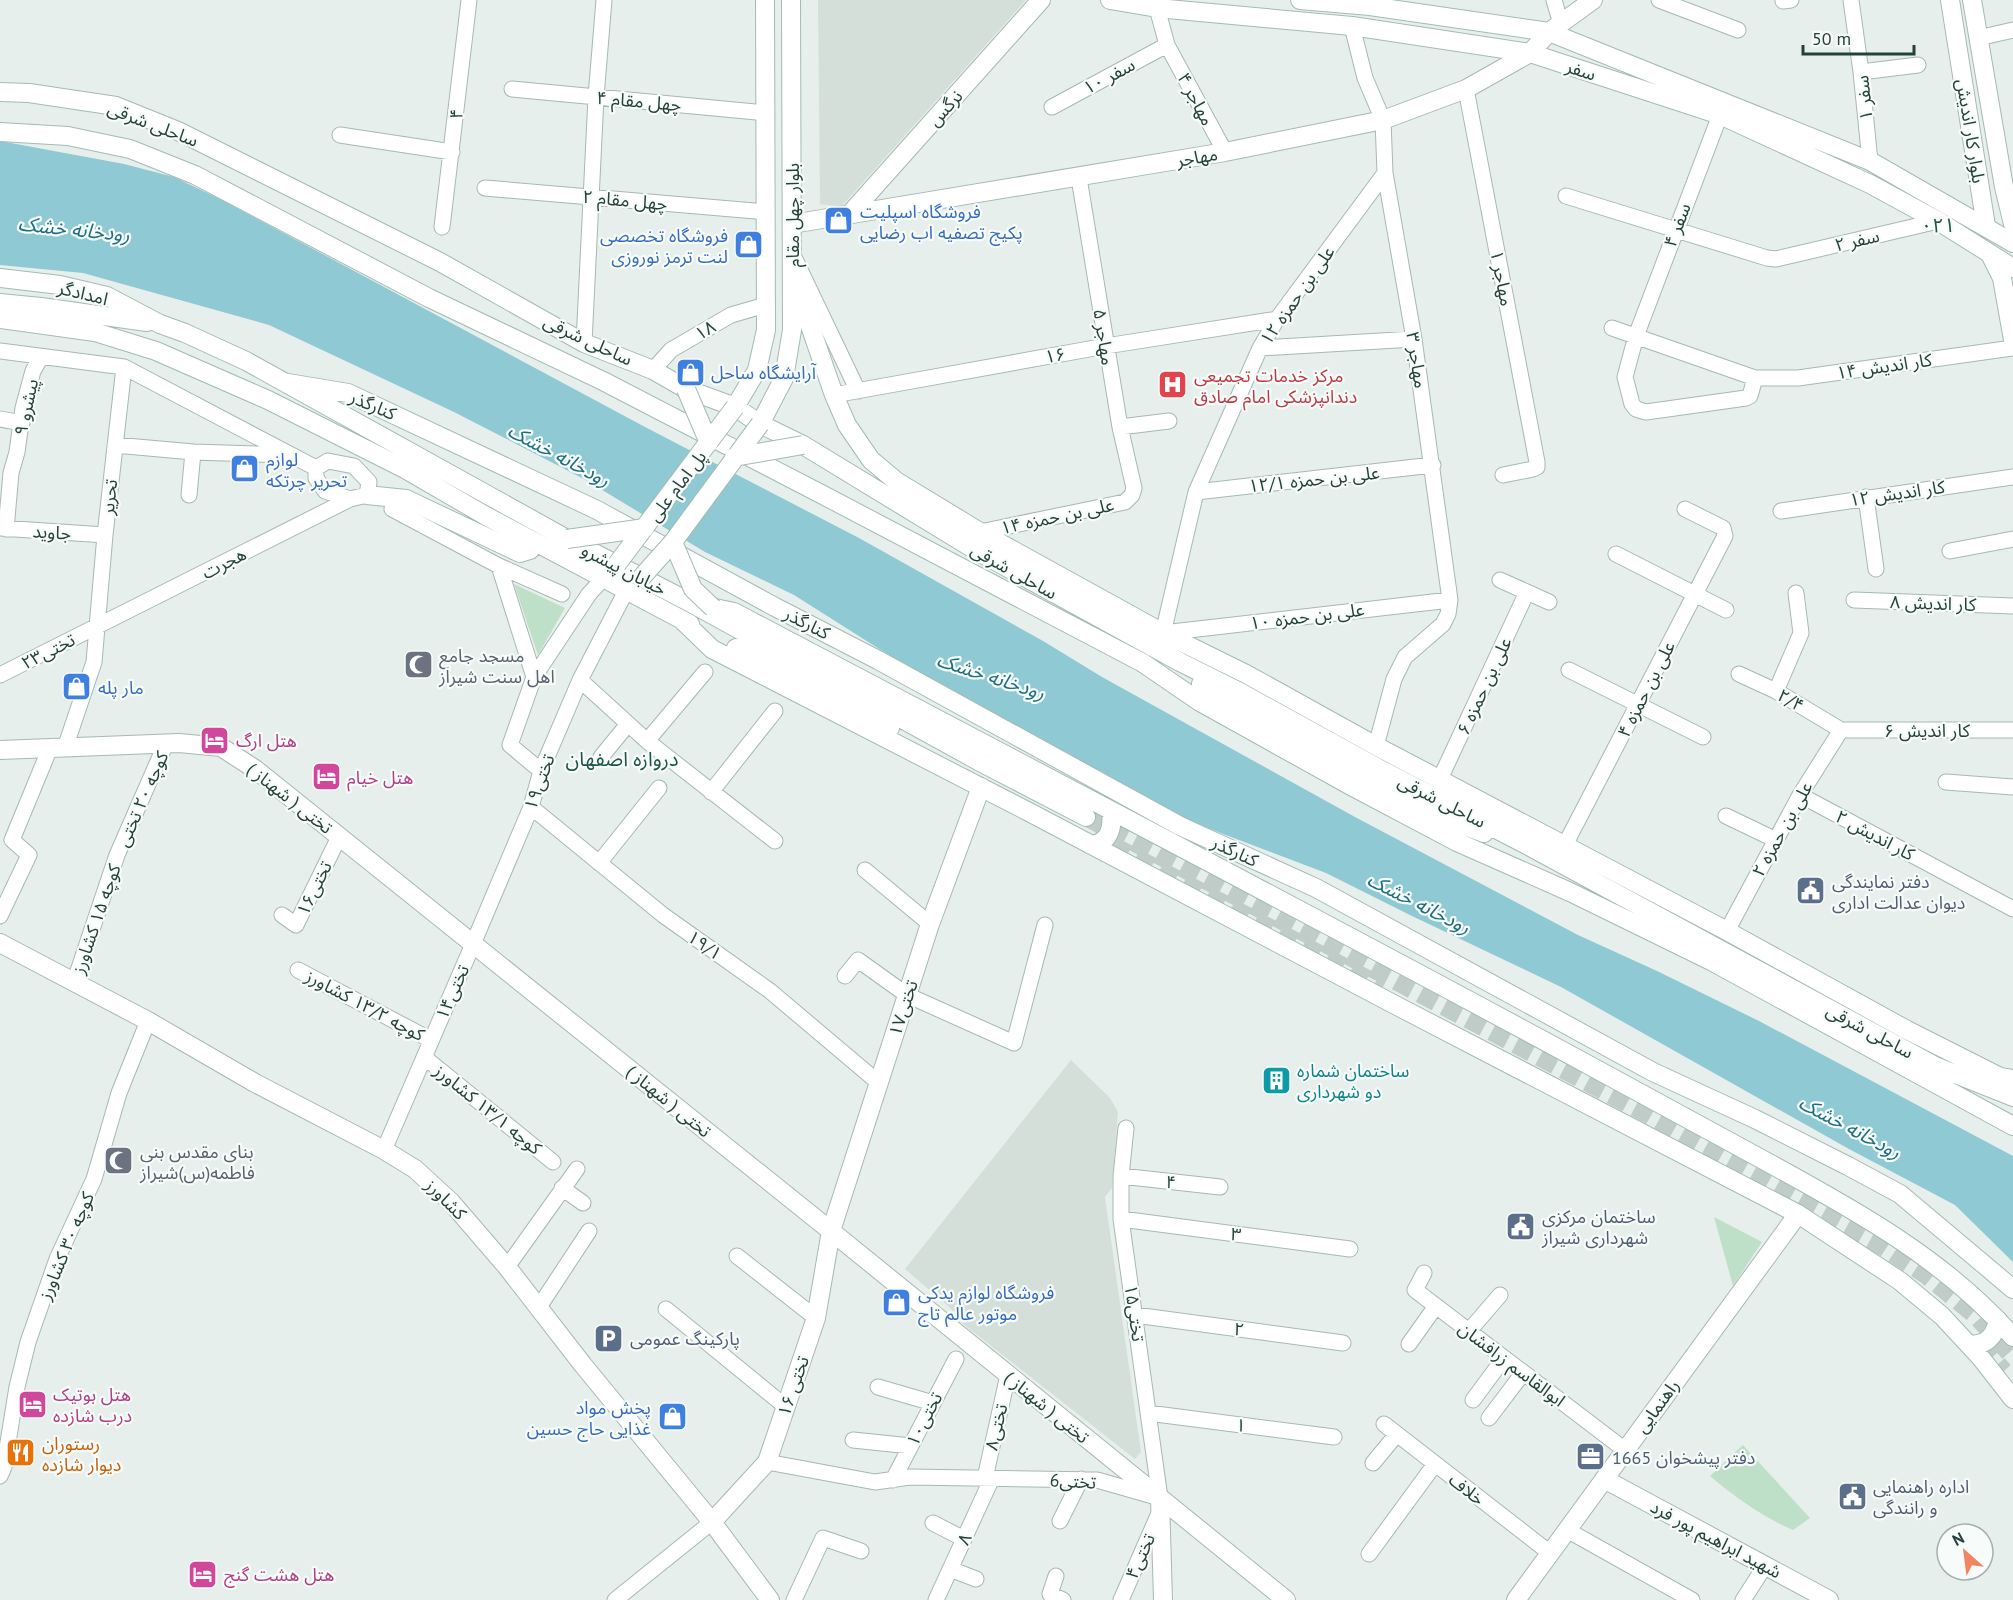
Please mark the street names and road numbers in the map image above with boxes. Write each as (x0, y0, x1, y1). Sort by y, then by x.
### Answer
street label: ۱۰ سفر (1079, 53, 1139, 99)
street label: سفر (1562, 54, 1599, 86)
street label: ۴ مهاجر (1173, 69, 1219, 129)
street label: ۱ سفر (1850, 74, 1878, 122)
street label: بلوار کار اندیش (1951, 77, 1991, 185)
street label: نرگس (923, 85, 967, 131)
street label: چهل مقام ۴ (595, 86, 682, 119)
street label: ساحلی شرقی (104, 96, 202, 152)
street label: ۴ (444, 108, 468, 120)
street label: مهاجر (1174, 142, 1219, 172)
street label: بلوار چهل مقام (781, 163, 807, 267)
street label: چهل مقام ۲ (581, 185, 668, 218)
street label: ۴ سفر (1658, 200, 1696, 250)
street label: ۲ سفر (1832, 224, 1882, 256)
street label: ۱۲ علی بن حمزه (1254, 241, 1340, 349)
street label: ۱ مهاجر (1485, 248, 1519, 308)
street label: امدادگر (55, 275, 110, 310)
street label: ۵ مهاجر (1088, 307, 1120, 367)
street label: ساحلی شرقی (540, 309, 636, 371)
street label: ۱۸ (690, 315, 720, 345)
street label: ۳ مهاجر (1401, 330, 1433, 390)
street label: ۱۶ (1043, 342, 1067, 368)
street label: ۱۴ کار اندیش (1835, 348, 1934, 384)
street label: پیشرو ۹ (9, 376, 43, 438)
street label: کنارگذر (345, 385, 400, 425)
street label: پل امام علی (643, 446, 714, 528)
street label: ۱۲/۱ علی بن حمزه (1247, 461, 1381, 497)
street label: ۱۲ کار اندیش (1848, 475, 1947, 511)
street label: تحریر (96, 478, 122, 517)
street label: ۱۴ علی بن حمزه (998, 493, 1116, 539)
street label: جاوید (32, 519, 72, 545)
street label: خیابان پیشرو (578, 538, 670, 600)
street label: ساحلی شرقی (967, 538, 1061, 604)
street label: هجرت (198, 542, 250, 584)
street label: ۸ کار اندیش (1890, 590, 1977, 616)
street label: ۱۰ علی بن حمزه (1248, 598, 1366, 634)
street label: کنارگذر (779, 601, 834, 644)
street label: تختی۲۳ (17, 628, 79, 674)
street label: ۶ علی بن حمزه (1451, 634, 1517, 738)
street label: ۴ علی بن حمزه (1612, 637, 1680, 741)
street label: ۲/۴ (1774, 683, 1808, 717)
street label: ۶ کار اندیش (1884, 719, 1971, 742)
street label: کوچه ۲۰ تختی (111, 747, 174, 850)
street label: تختی۱۹ (518, 751, 560, 813)
street label: تختی ( شهناز ) (243, 757, 337, 839)
street label: ساحلی شرقی (1394, 769, 1490, 833)
street label: ۲ علی بن حمزه (1746, 777, 1818, 881)
street label: ۲ کار اندیش (1832, 805, 1919, 866)
street label: کنارگذر (1207, 830, 1262, 872)
street label: تختی۱۶ (291, 857, 337, 919)
street label: کوچه ۱۵ کشاورز (66, 860, 126, 978)
street label: ۱۹/۱ (683, 925, 727, 965)
street label: تختی۱۴ (430, 961, 474, 1023)
street label: کوچه ۱۳/۲ کشاورز (301, 964, 429, 1046)
street label: تختی۱۷ (883, 977, 923, 1039)
street label: ساحلی شرقی (1822, 998, 1918, 1064)
street label: کوچه ۱۳/۱ کشاورز (429, 1058, 547, 1160)
street label: تختی ( شهناز ) (622, 1060, 716, 1142)
street label: ۴ (1164, 1170, 1178, 1194)
street label: کشاورز (420, 1173, 472, 1225)
street label: کوچه ۳۰ کشاورز (33, 1188, 99, 1304)
street label: ۳ (1229, 1222, 1243, 1246)
street label: تختی۱۵ (1120, 1283, 1150, 1343)
street label: ابوالقاسم زرافشان (1453, 1316, 1570, 1413)
street label: ۲ (1232, 1317, 1246, 1341)
street label: تختی ۱۶ (772, 1353, 814, 1419)
street label: تختی ( شهناز ) (1000, 1366, 1094, 1448)
street label: راهنمایی (1630, 1374, 1684, 1438)
street label: تختی۱۰ (901, 1388, 947, 1450)
street label: تختی۸ (979, 1401, 1013, 1453)
street label: ۱ (1234, 1413, 1248, 1437)
street label: 6تختی (1049, 1468, 1097, 1494)
street label: خلاف (1445, 1468, 1489, 1510)
street label: شهید ابراهیم پور فرد (1646, 1495, 1785, 1585)
street label: ۸ (951, 1529, 977, 1549)
street label: تختی۴ (1120, 1530, 1160, 1582)

